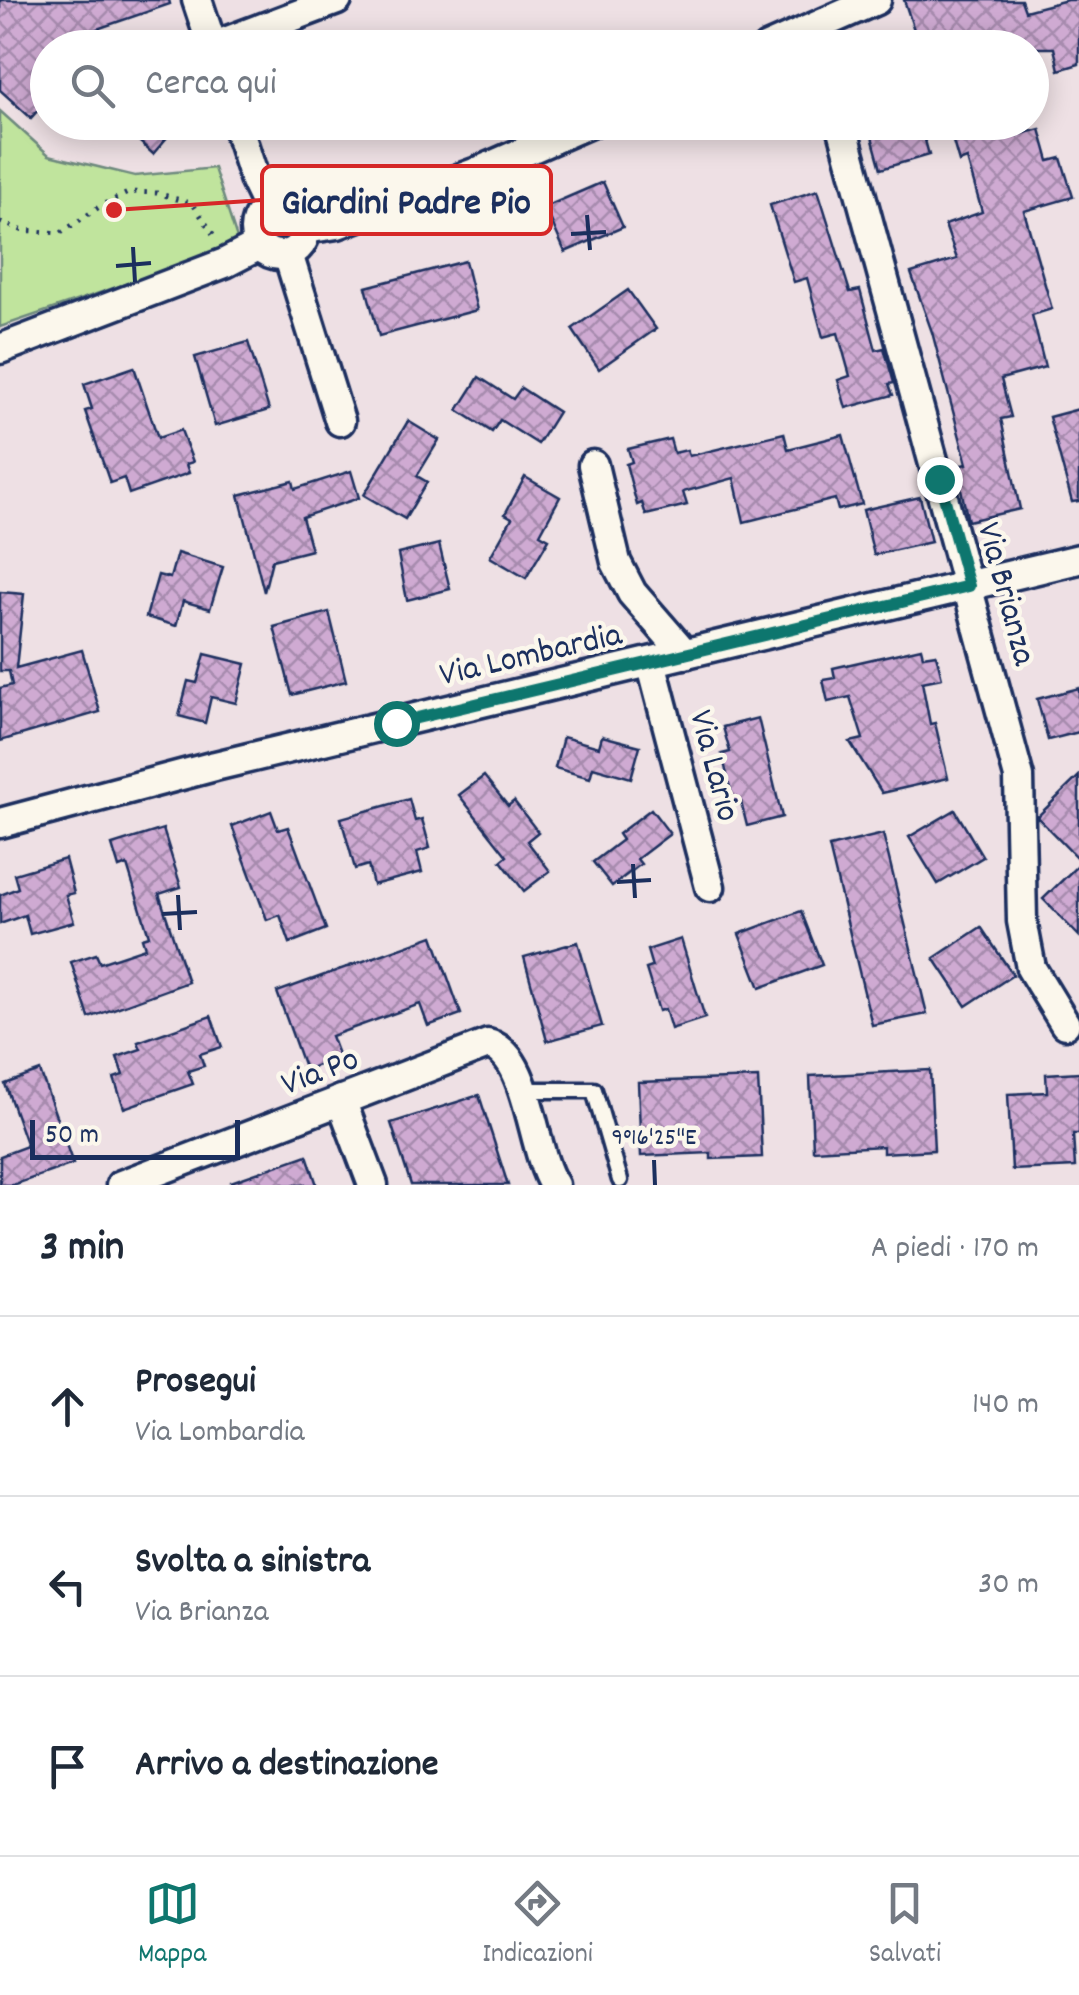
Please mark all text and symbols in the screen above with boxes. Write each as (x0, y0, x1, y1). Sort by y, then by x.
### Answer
search box (30, 30, 1049, 140)
icon: search (65, 58, 120, 113)
text: Cerca qui (145, 58, 277, 113)
callout: Giardini Padre Pio (262, 166, 551, 234)
text: Giardini Padre Pio (281, 178, 531, 233)
route end (917, 457, 963, 503)
street label: Via Brianza (961, 517, 1047, 672)
street label: Via Lombardia (435, 612, 628, 702)
route start (374, 701, 420, 747)
street label: Via Lario (673, 705, 751, 828)
street label: Via Po (275, 1036, 367, 1111)
scale bar (30, 1115, 240, 1160)
text: 50 m (45, 1117, 99, 1157)
text: 9°16'25"E (612, 1121, 697, 1157)
text: 3 min (40, 1220, 124, 1280)
text: A piedi · 170 m (871, 1227, 1039, 1273)
text: Prosegui (135, 1356, 256, 1411)
icon: ahead (40, 1379, 95, 1434)
text: 140 m (972, 1383, 1039, 1429)
text: Via Lombardia (135, 1411, 305, 1457)
text: Svolta a sinistra (135, 1536, 370, 1591)
icon: left (40, 1559, 95, 1614)
text: 30 m (978, 1563, 1039, 1609)
text: Via Brianza (135, 1591, 268, 1637)
icon: arrive (40, 1739, 95, 1794)
text: Arrivo a destinazione (135, 1739, 438, 1794)
tab: Mappa (138, 1876, 206, 1976)
tab: Indicazioni (482, 1876, 593, 1976)
tab: Salvati (869, 1876, 941, 1976)

